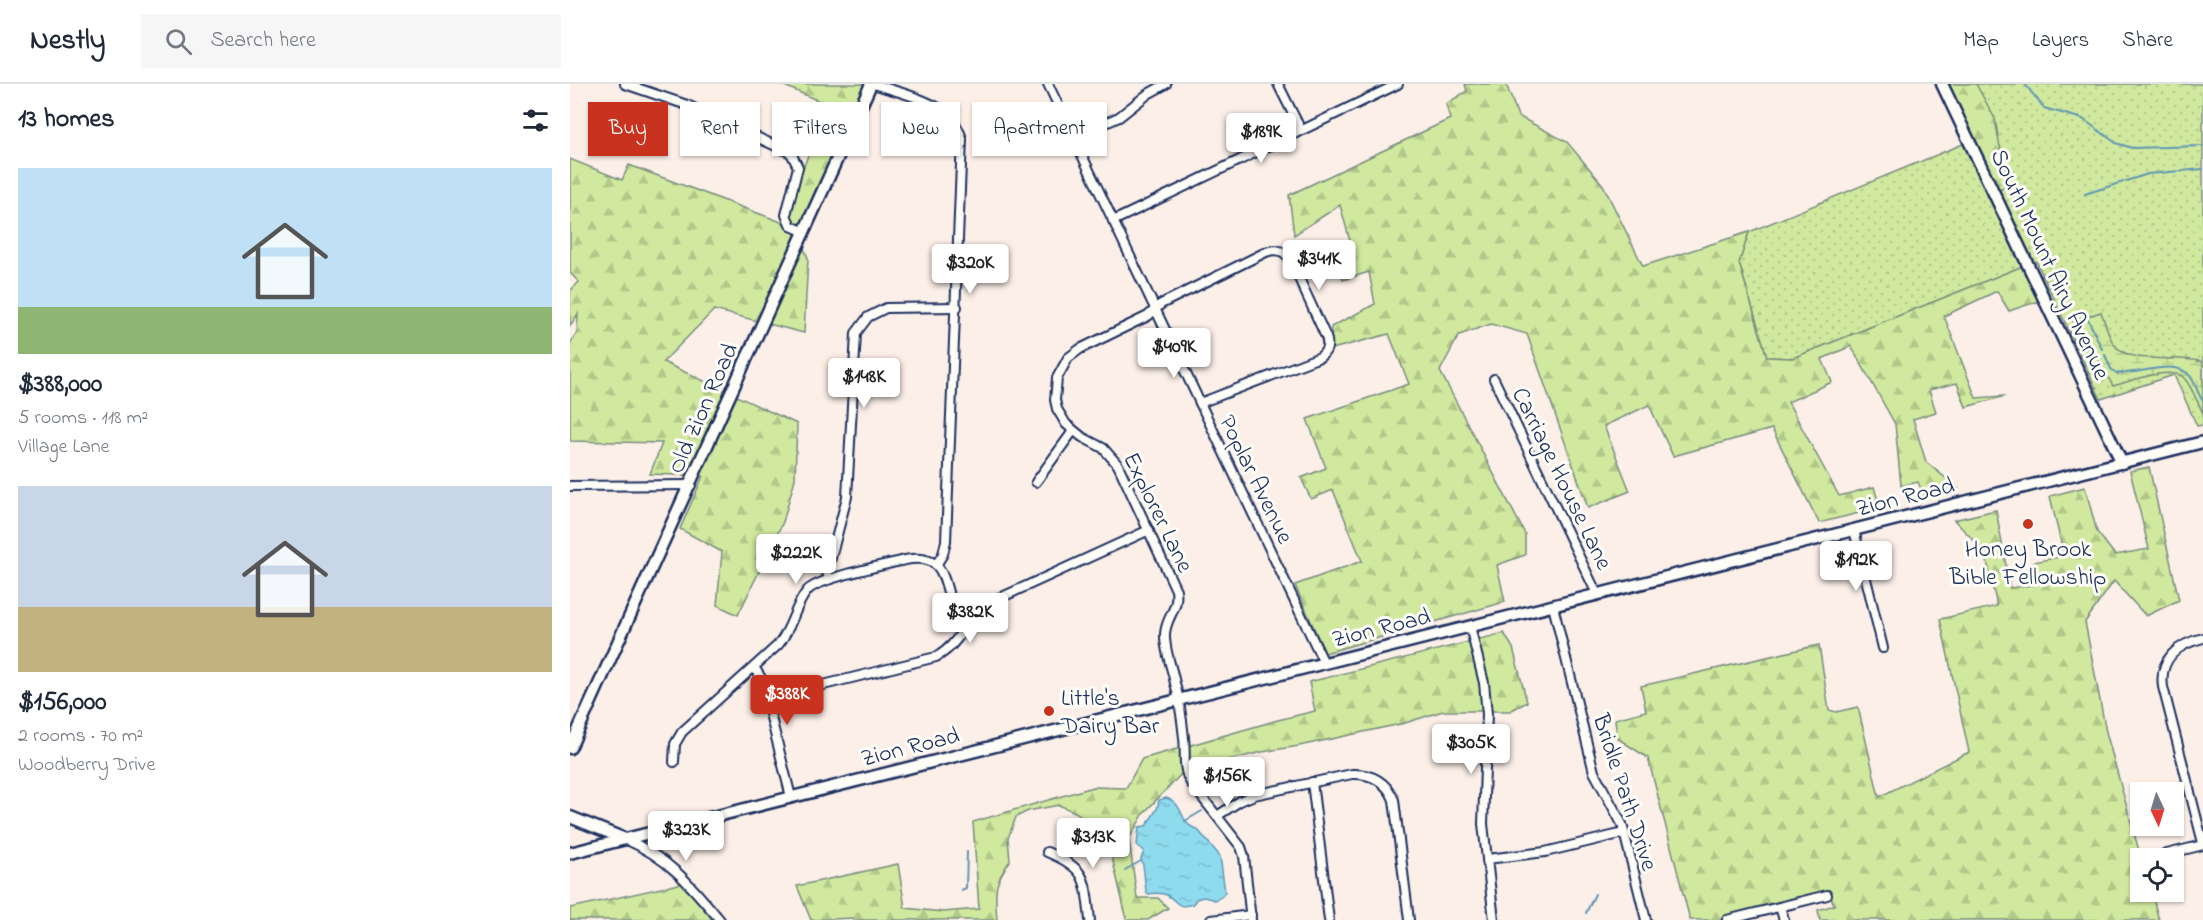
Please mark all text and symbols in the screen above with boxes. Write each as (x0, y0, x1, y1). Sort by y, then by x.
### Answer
search box (141, 14, 561, 68)
text: Nestly (30, 21, 105, 62)
icon: search (162, 25, 195, 58)
text: Search here (210, 25, 316, 57)
text: Map (1963, 26, 1999, 56)
text: Layers (2032, 26, 2089, 56)
text: Share (2122, 26, 2173, 56)
text: 13 homes (18, 101, 114, 139)
chip: Buy (588, 102, 668, 156)
chip: Rent (680, 102, 760, 156)
chip: Filters (772, 102, 869, 156)
chip: New (881, 102, 960, 156)
chip: Apartment (972, 102, 1107, 156)
icon: filters (519, 104, 552, 137)
pin: $189K (1219, 113, 1303, 164)
text: $189K (1240, 118, 1282, 147)
street label: South Mount Airy Avenue (1979, 144, 2118, 387)
icon: home (231, 207, 339, 315)
pin: $341K (1277, 240, 1361, 291)
pin: $320K (928, 244, 1012, 295)
text: $341K (1297, 245, 1341, 274)
text: $320K (946, 249, 994, 278)
pin: $409K (1132, 328, 1216, 379)
text: $409K (1152, 333, 1196, 362)
street label: Old Zion Road (660, 338, 749, 480)
pin: $148K (822, 358, 906, 409)
text: $148K (842, 363, 886, 392)
text: $388,000 (18, 366, 102, 404)
street label: Carriage House Lane (1501, 382, 1620, 577)
text: 5 rooms · 118 m² (18, 404, 148, 433)
street label: Poplar Avenue (1208, 410, 1301, 551)
text: Village Lane (18, 433, 110, 462)
street label: Explorer Lane (1112, 447, 1201, 580)
street label: Zion Road (1853, 469, 1959, 528)
marker: Honey Brook Bible Fellowship (2021, 517, 2035, 531)
icon: home (231, 525, 339, 633)
place label: Honey Brook Bible Fellowship (1949, 533, 2106, 596)
pin: $222K (754, 534, 838, 585)
text: $222K (770, 539, 822, 568)
pin: $192K (1814, 541, 1898, 592)
text: $192K (1834, 546, 1878, 575)
pin: $382K (928, 593, 1012, 644)
text: $382K (946, 598, 994, 627)
street label: Zion Road (1329, 600, 1435, 659)
pin: $388K (745, 675, 829, 726)
text: $388K (764, 680, 810, 709)
place label: Little's Dairy Bar (1060, 682, 1160, 746)
text: $156,000 (18, 684, 106, 722)
marker: Little's Dairy Bar (1042, 704, 1056, 718)
street label: Bridle Path Drive (1581, 709, 1666, 876)
street label: Zion Road (858, 719, 964, 778)
text: 2 rooms · 70 m² (18, 722, 143, 751)
pin: $305K (1429, 724, 1513, 775)
text: $305K (1446, 729, 1496, 758)
text: Woodberry Drive (18, 751, 155, 780)
pin: $156K (1185, 757, 1269, 808)
text: $156K (1203, 762, 1251, 791)
north arrow (2130, 782, 2184, 836)
map controls (2130, 782, 2184, 902)
pin: $323K (644, 811, 728, 862)
text: $323K (662, 816, 710, 845)
pin: $313K (1051, 818, 1135, 869)
text: $313K (1071, 823, 1115, 852)
button: locate (2130, 848, 2184, 902)

